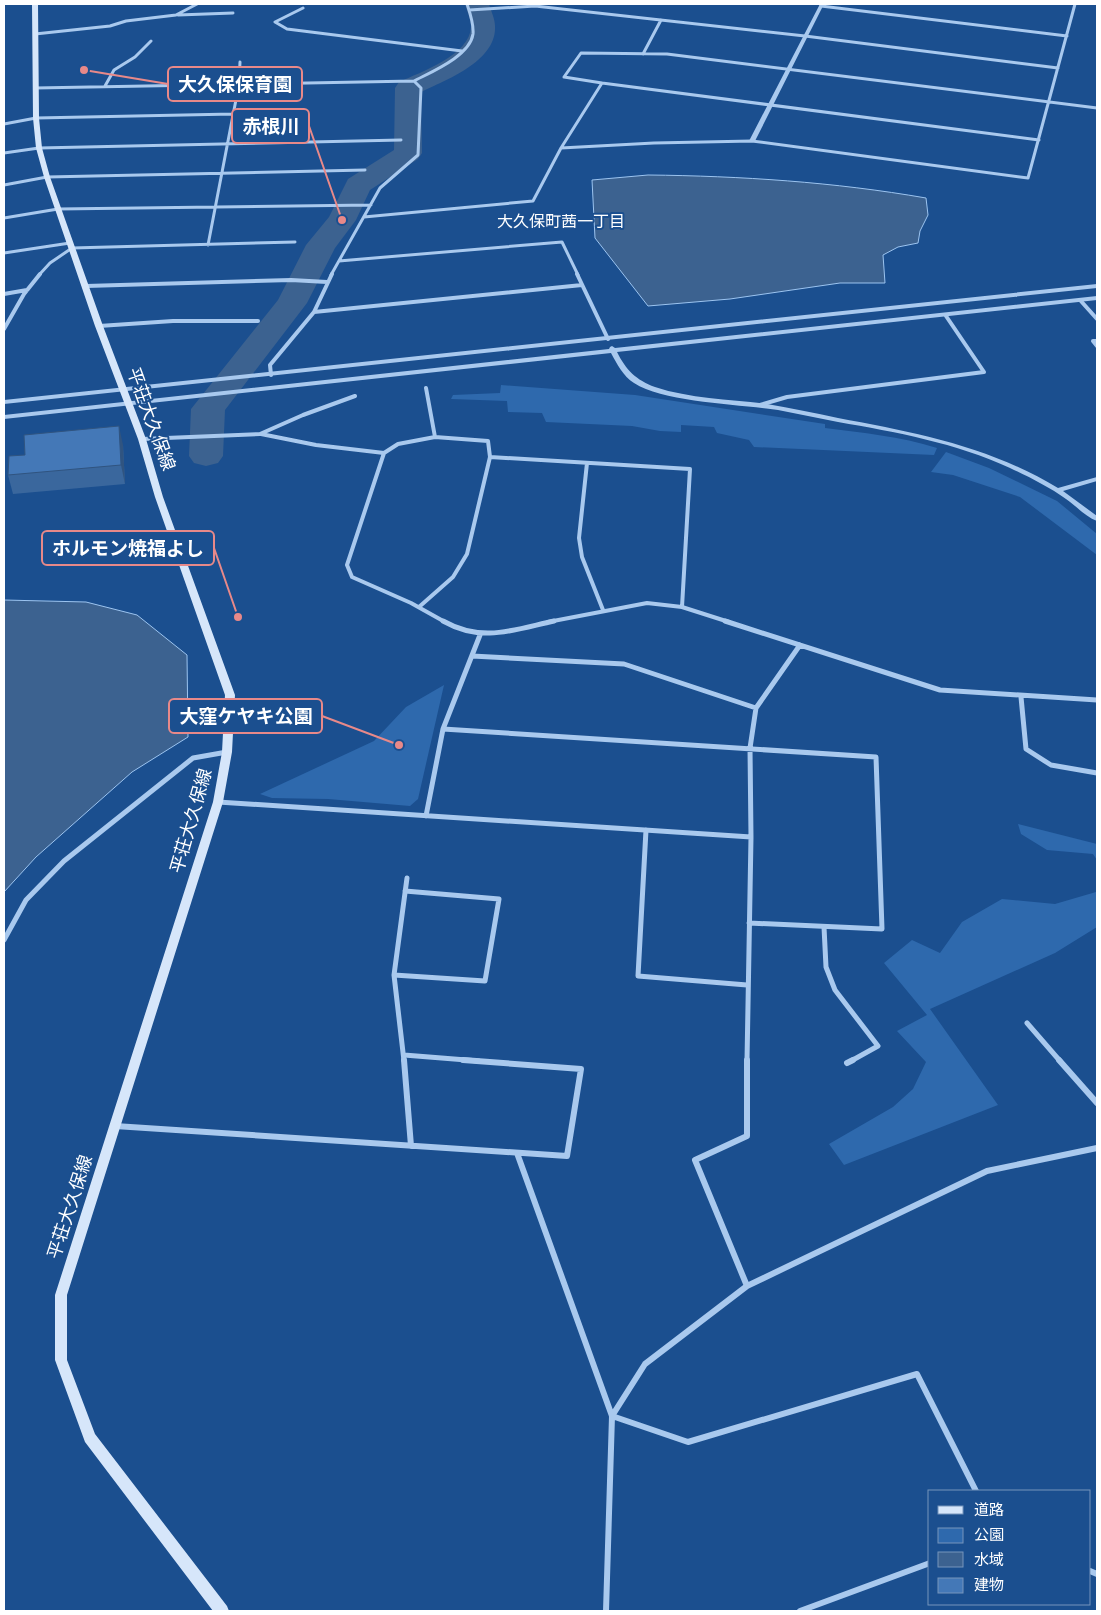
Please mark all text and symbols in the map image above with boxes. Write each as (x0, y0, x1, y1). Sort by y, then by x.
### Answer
callout: 大久保保育園 (168, 67, 302, 101)
text: 大久保保育園 (178, 74, 292, 95)
callout: 赤根川 (232, 109, 309, 143)
text: 赤根川 (242, 117, 300, 137)
district label: 大久保町茜一丁目 (497, 213, 625, 230)
street label: 平荘大久保線 (123, 365, 179, 473)
callout: ホルモン焼福よし (42, 531, 214, 565)
text: ホルモン焼福よし (52, 539, 204, 559)
callout: 大窪ケヤキ公園 (169, 699, 322, 733)
text: 大窪ケヤキ公園 (179, 707, 313, 727)
street label: 平荘大久保線 (167, 766, 215, 876)
street label: 平荘大久保線 (44, 1153, 96, 1261)
legend (928, 1490, 1091, 1605)
text: 道路 (974, 1502, 1004, 1518)
text: 公園 (974, 1527, 1004, 1543)
text: 水域 (974, 1552, 1004, 1568)
text: 建物 (974, 1577, 1004, 1593)

